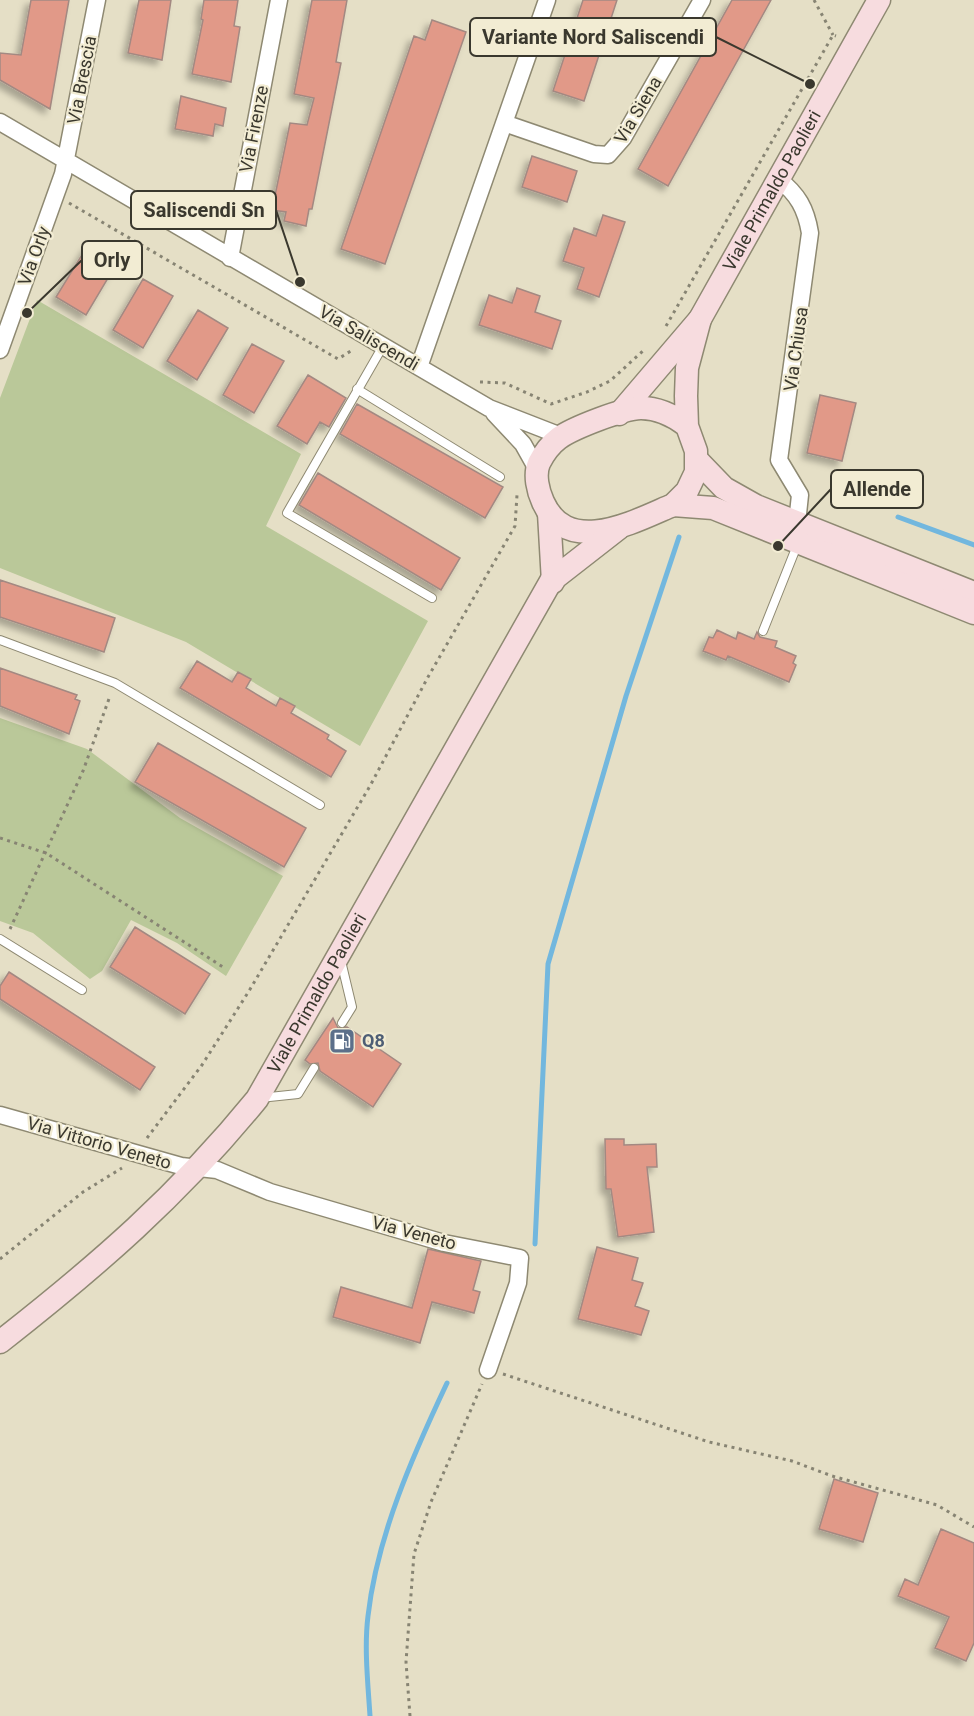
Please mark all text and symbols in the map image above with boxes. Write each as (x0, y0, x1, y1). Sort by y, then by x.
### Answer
callout: Variante Nord Saliscendi (470, 18, 716, 56)
text: Variante Nord Saliscendi (482, 25, 704, 49)
street label: Via Brescia (63, 34, 100, 126)
street label: Via Siena (609, 72, 666, 147)
street label: Via Firenze (235, 84, 272, 174)
street label: Viale Primaldo Paolieri (718, 106, 825, 274)
callout: Saliscendi Sn (131, 191, 276, 229)
text: Saliscendi Sn (143, 198, 265, 222)
street label: Via Orly (13, 223, 54, 288)
callout: Orly (82, 241, 142, 279)
text: Orly (94, 248, 131, 272)
street label: Via Saliscendi (315, 300, 423, 375)
street label: Via Chiusa (779, 305, 812, 393)
callout: Allende (831, 470, 923, 508)
text: Allende (843, 477, 911, 501)
street label: Viale Primaldo Paolieri (263, 909, 370, 1077)
fuel station icon: Q8 (327, 1026, 357, 1056)
place label: Q8 (362, 1030, 385, 1051)
street label: Via Vittorio Veneto (25, 1112, 174, 1173)
street label: Via Veneto (370, 1211, 458, 1254)

